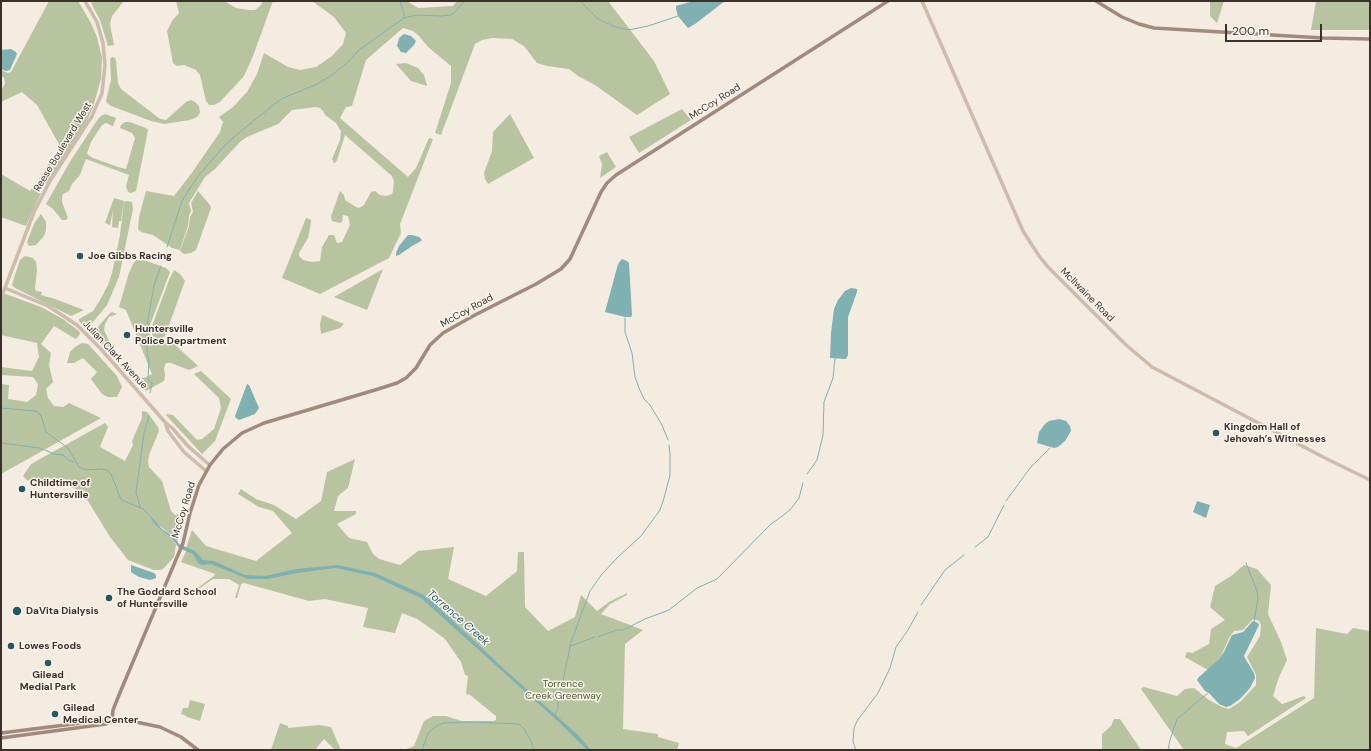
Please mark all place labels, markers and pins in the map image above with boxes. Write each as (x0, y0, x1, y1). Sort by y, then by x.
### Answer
place label: Joe Gibbs Racing (88, 250, 172, 262)
marker: Joe Gibbs Racing (75, 251, 85, 261)
place label: Huntersville Police Department (135, 323, 227, 346)
marker: Huntersville Police Department (122, 330, 132, 340)
place label: Kingdom Hall of Jehovah’s Witnesses (1224, 421, 1326, 444)
marker: Kingdom Hall of Jehovah’s Witnesses (1211, 428, 1221, 438)
place label: Childtime of Huntersville (30, 477, 90, 500)
marker: Childtime of Huntersville (17, 484, 27, 494)
place label: The Goddard School of Huntersville (117, 586, 216, 610)
marker: The Goddard School of Huntersville (104, 593, 114, 603)
marker: DaVita Dialysis (11, 605, 23, 617)
place label: DaVita Dialysis (26, 605, 99, 617)
place label: Lowes Foods (19, 640, 81, 652)
marker: Lowes Foods (6, 641, 16, 651)
marker: Gilead Medial Park (43, 658, 53, 668)
place label: Gilead Medial Park (20, 669, 76, 692)
place label: Gilead Medical Center (63, 702, 138, 726)
marker: Gilead Medical Center (50, 709, 60, 719)

